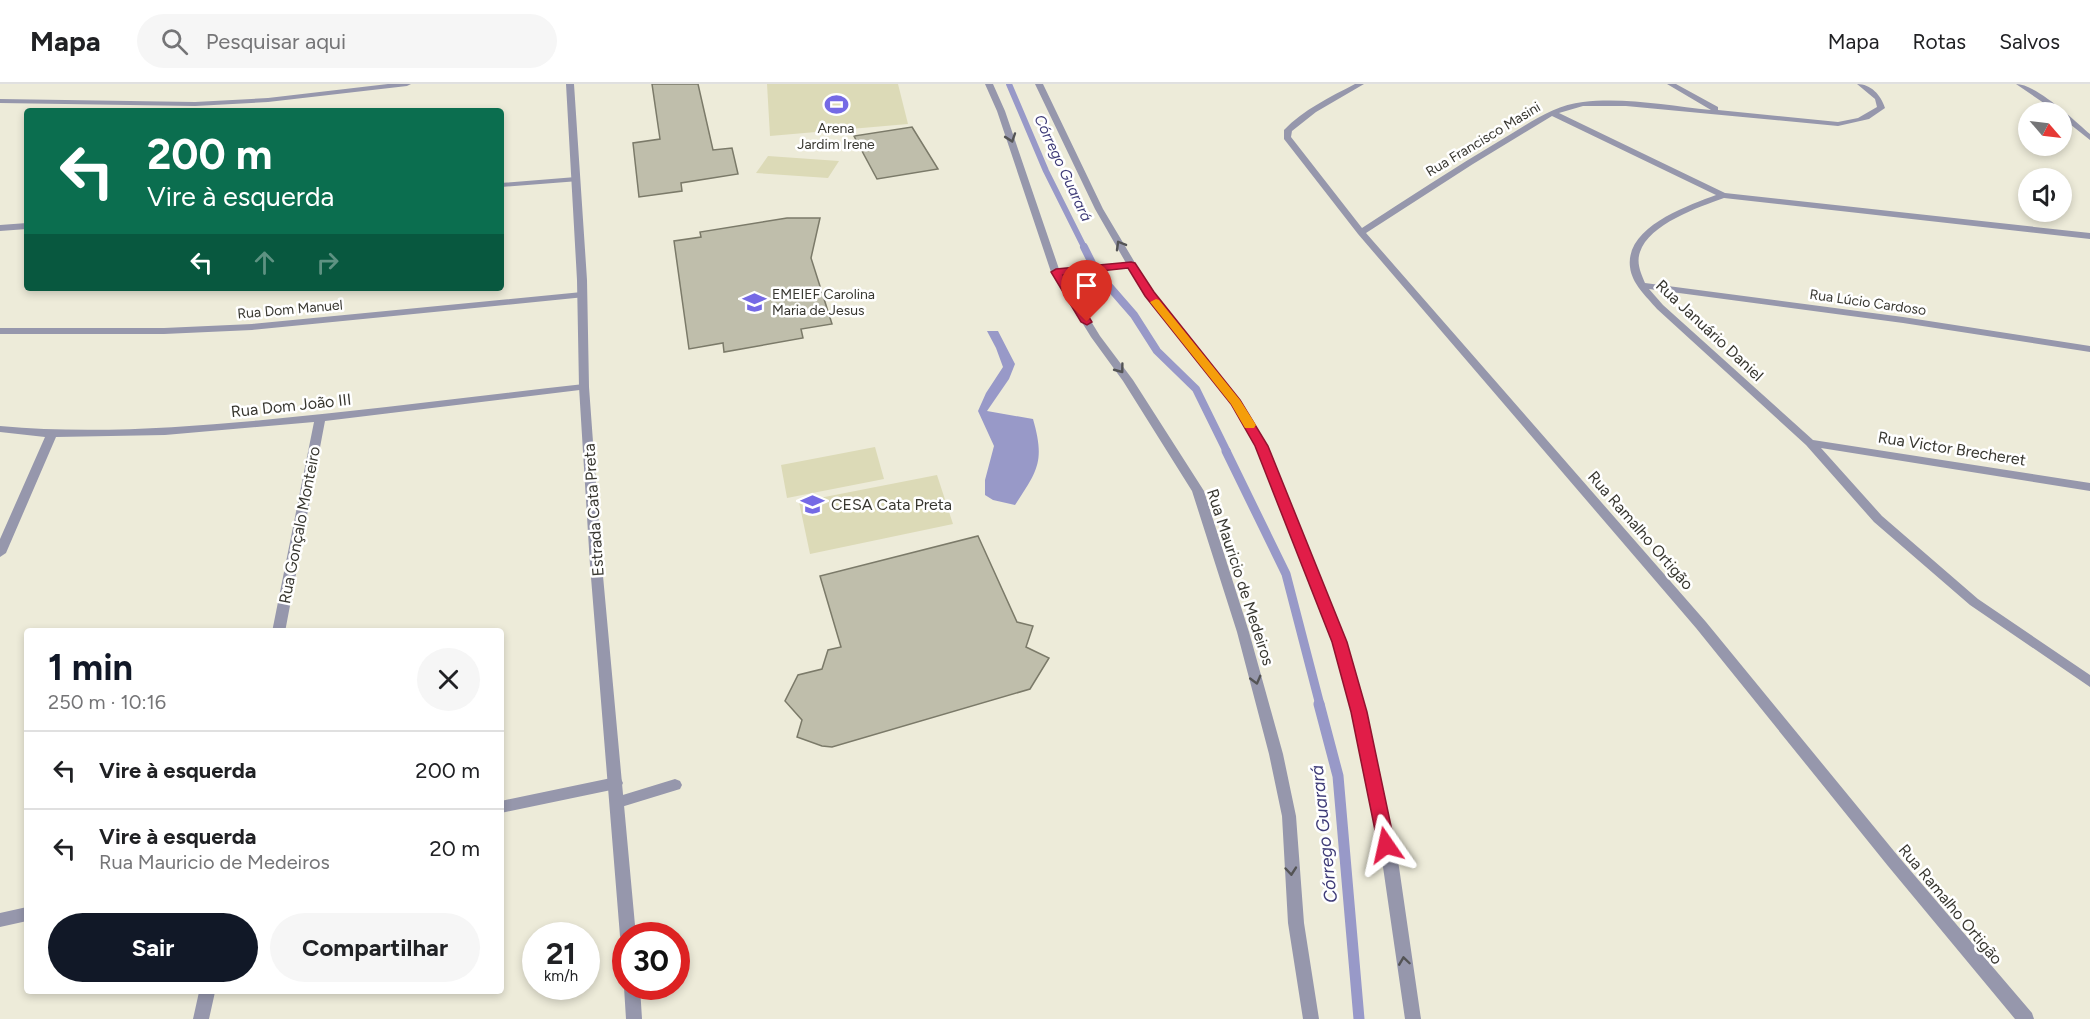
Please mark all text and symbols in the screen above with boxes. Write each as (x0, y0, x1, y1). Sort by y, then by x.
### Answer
search box (137, 14, 557, 68)
text: Mapa (30, 24, 101, 58)
icon: search (158, 25, 191, 58)
text: Pesquisar aqui (206, 28, 346, 55)
text: Mapa (1828, 29, 1879, 54)
text: Rotas (1912, 29, 1966, 54)
text: Salvos (1999, 29, 2060, 54)
sports icon: Arena Jardim Irene (823, 91, 849, 117)
street label: Rua Francisco Masini (1423, 99, 1544, 180)
north arrow (2018, 102, 2072, 156)
map controls (2018, 102, 2072, 222)
water label: Córrego Guarará (1030, 112, 1096, 224)
place label: Arena Jardim Irene (797, 120, 875, 153)
text: 200 m (147, 129, 272, 180)
icon: left (48, 132, 126, 210)
one-way arrow (1003, 132, 1016, 143)
button: sound (2018, 168, 2072, 222)
text: Vire à esquerda (147, 180, 334, 213)
one-way arrow (1116, 241, 1127, 252)
icon: left (185, 246, 218, 279)
icon: ahead (248, 246, 281, 279)
icon: right (311, 246, 344, 279)
pin (1061, 260, 1112, 322)
icon: arrive (1070, 269, 1103, 302)
street label: Rua Januário Daniel (1652, 276, 1767, 385)
place label: EMEIEF Carolina Maria de Jesus (772, 286, 875, 319)
street label: Rua Lúcio Cardoso (1809, 286, 1927, 319)
school or university icon: EMEIEF Carolina Maria de Jesus (741, 289, 767, 315)
street label: Rua Dom Manuel (237, 296, 343, 323)
one-way arrow (1113, 363, 1124, 374)
street label: Rua Dom João III (230, 390, 352, 421)
street label: Rua Victor Brecheret (1877, 427, 2027, 470)
street label: Estrada Cata Preta (579, 443, 608, 577)
street label: Rua Gonçalo Monteiro (275, 445, 324, 605)
street label: Rua Ramalho Ortigão (1584, 467, 1697, 594)
street label: Rua Mauricio de Medeiros (1203, 486, 1278, 668)
school or university icon: CESA Cata Preta (800, 491, 826, 517)
place label: CESA Cata Preta (831, 495, 952, 514)
text: 1 min (48, 646, 133, 689)
button: close (417, 648, 480, 711)
one-way arrow (1249, 674, 1261, 685)
text: 250 m · 10:16 (48, 690, 166, 714)
icon: left (48, 754, 81, 787)
text: Vire à esquerda (99, 757, 257, 784)
text: 200 m (415, 757, 480, 784)
water label: Córrego Guarará (1306, 763, 1342, 904)
position arrow (1354, 813, 1418, 877)
text: Vire à esquerda (99, 823, 257, 850)
icon: left (48, 832, 81, 865)
text: 20 m (429, 835, 480, 862)
street label: Rua Ramalho Ortigão (1895, 840, 2006, 968)
text: Rua Mauricio de Medeiros (99, 850, 330, 874)
one-way arrow (1284, 866, 1297, 875)
button: Sair (48, 913, 258, 982)
button: Compartilhar (270, 913, 480, 982)
speed limit sign: 30 (612, 922, 690, 1000)
text: 21 (546, 935, 576, 972)
one-way arrow (1399, 956, 1411, 966)
text: km/h (544, 967, 578, 985)

